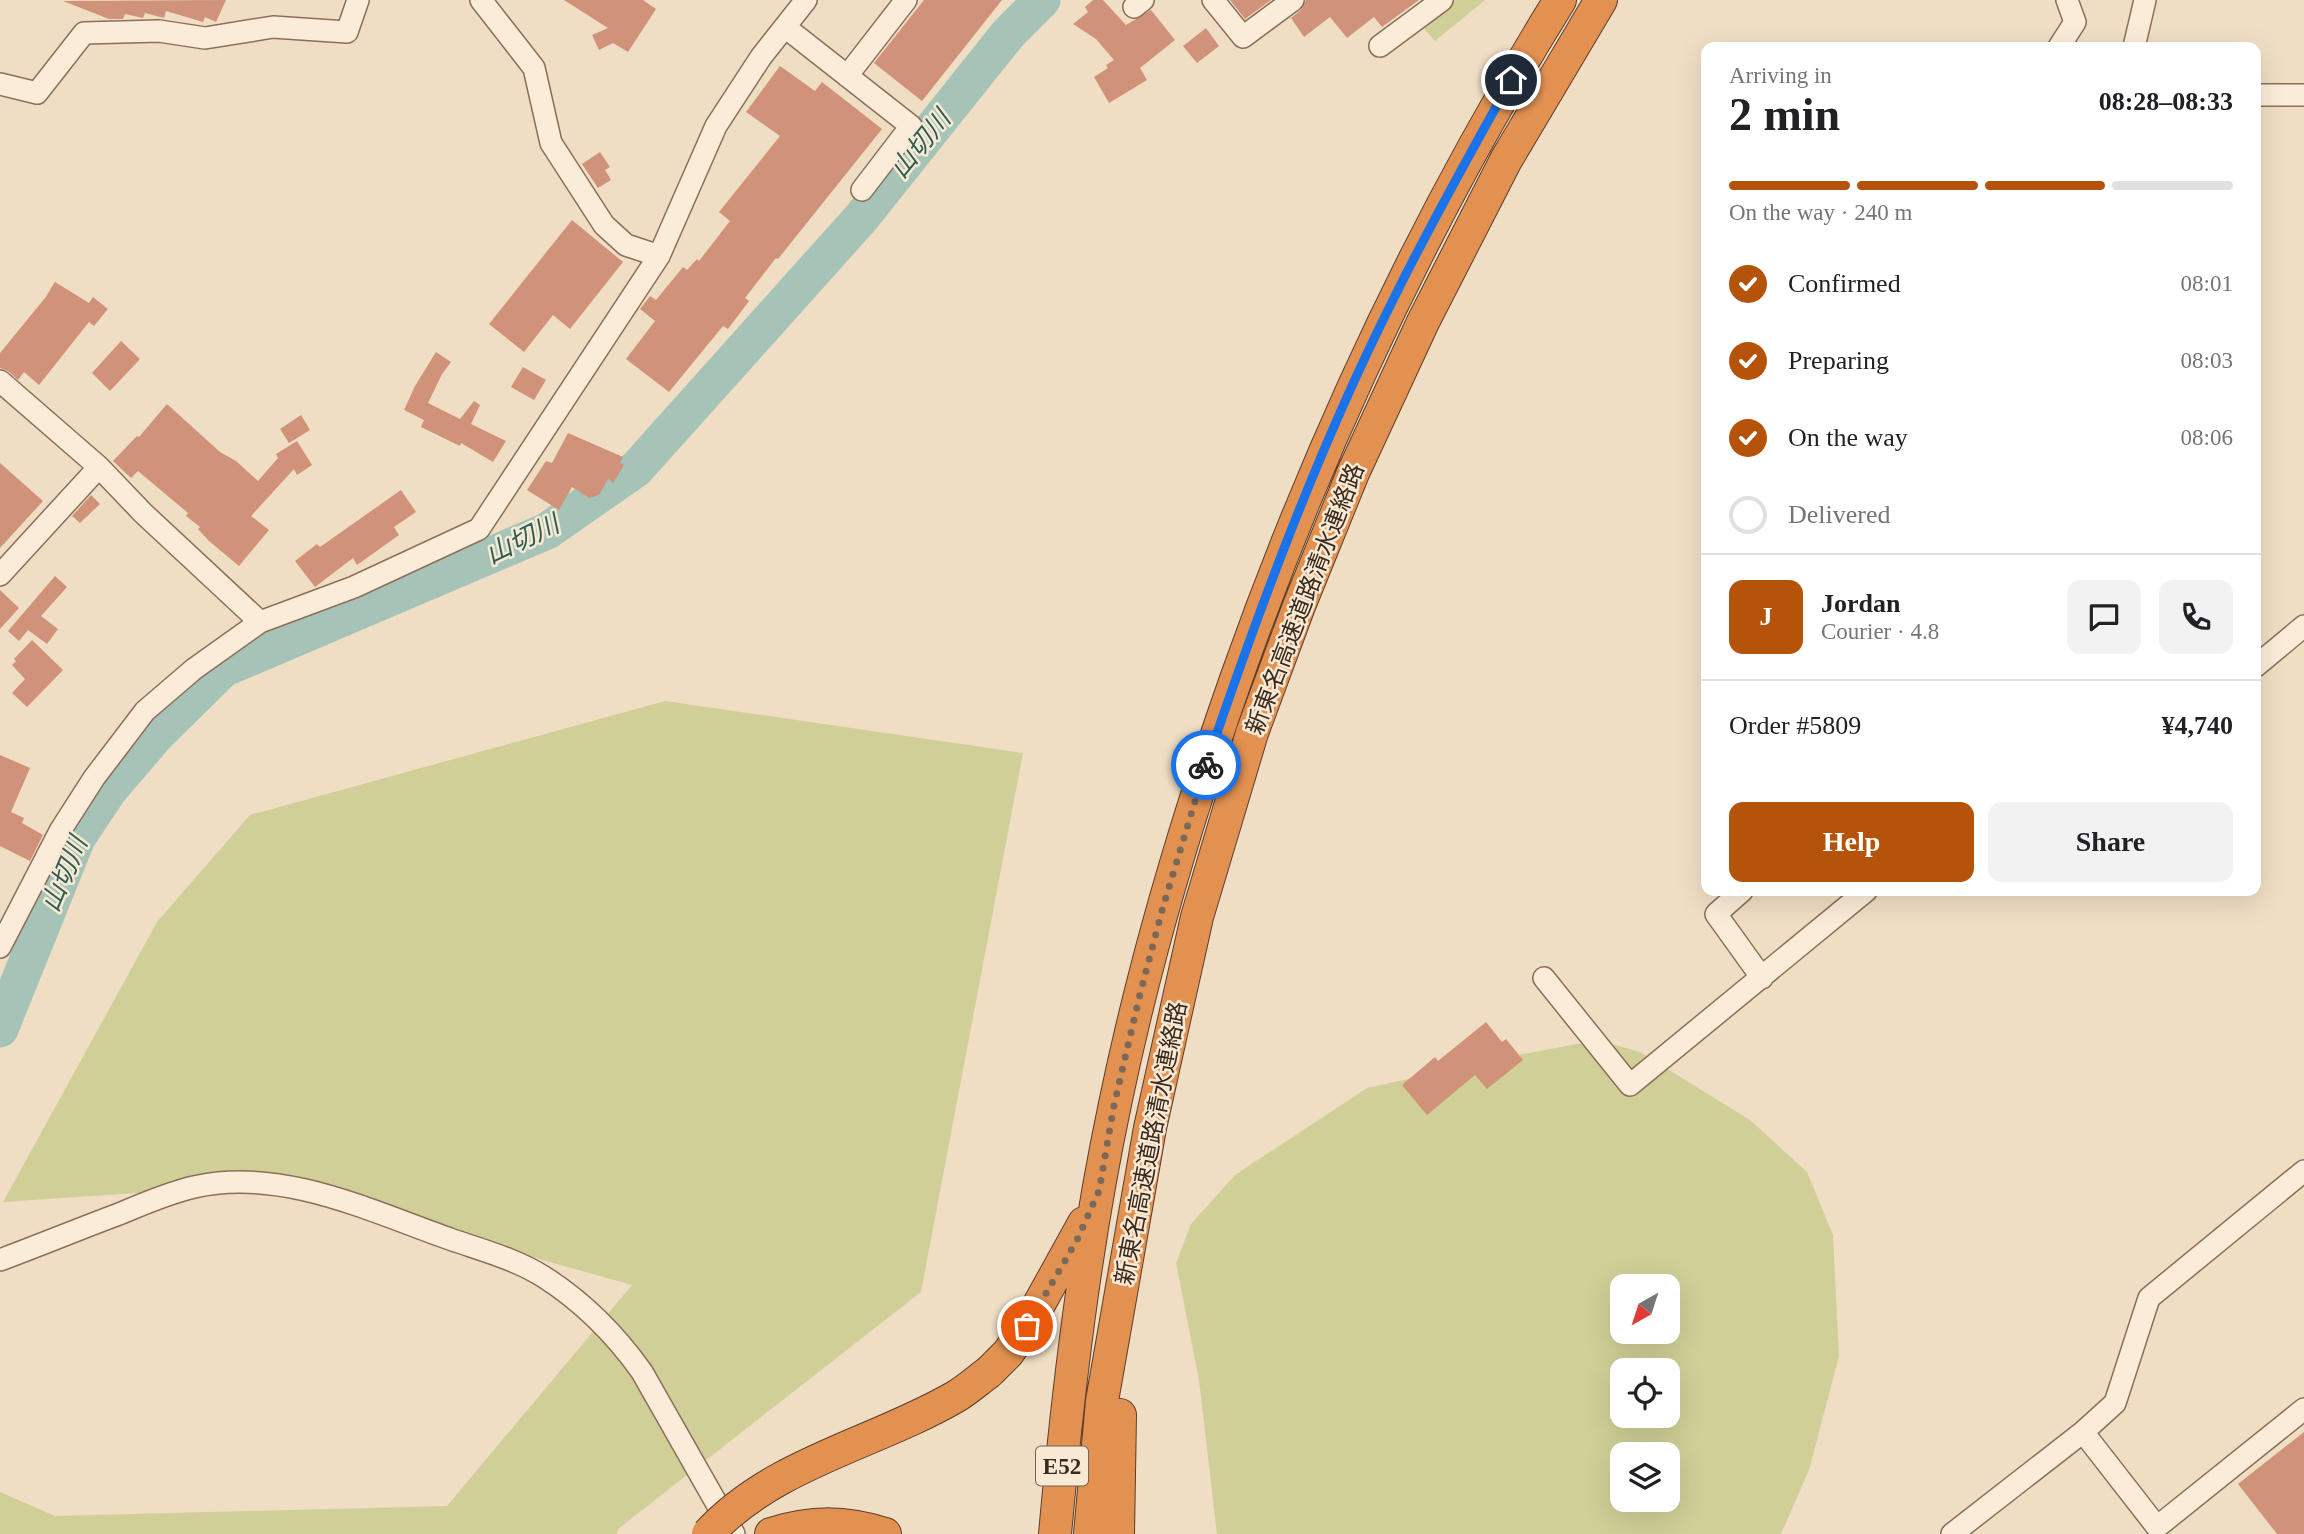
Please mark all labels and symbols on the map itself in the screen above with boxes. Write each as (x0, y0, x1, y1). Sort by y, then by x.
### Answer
pin (1481, 50, 1541, 110)
water label: 山切川 (885, 103, 958, 184)
street label: 新東名高速道路清水連絡路 (1241, 460, 1369, 738)
water label: 山切川 (481, 508, 566, 570)
courier (1171, 730, 1241, 800)
water label: 山切川 (36, 830, 94, 916)
street label: 新東名高速道路清水連絡路 (1111, 999, 1191, 1287)
north arrow (1610, 1274, 1680, 1344)
pin (997, 1296, 1057, 1356)
road number: E52 (1036, 1446, 1088, 1485)

